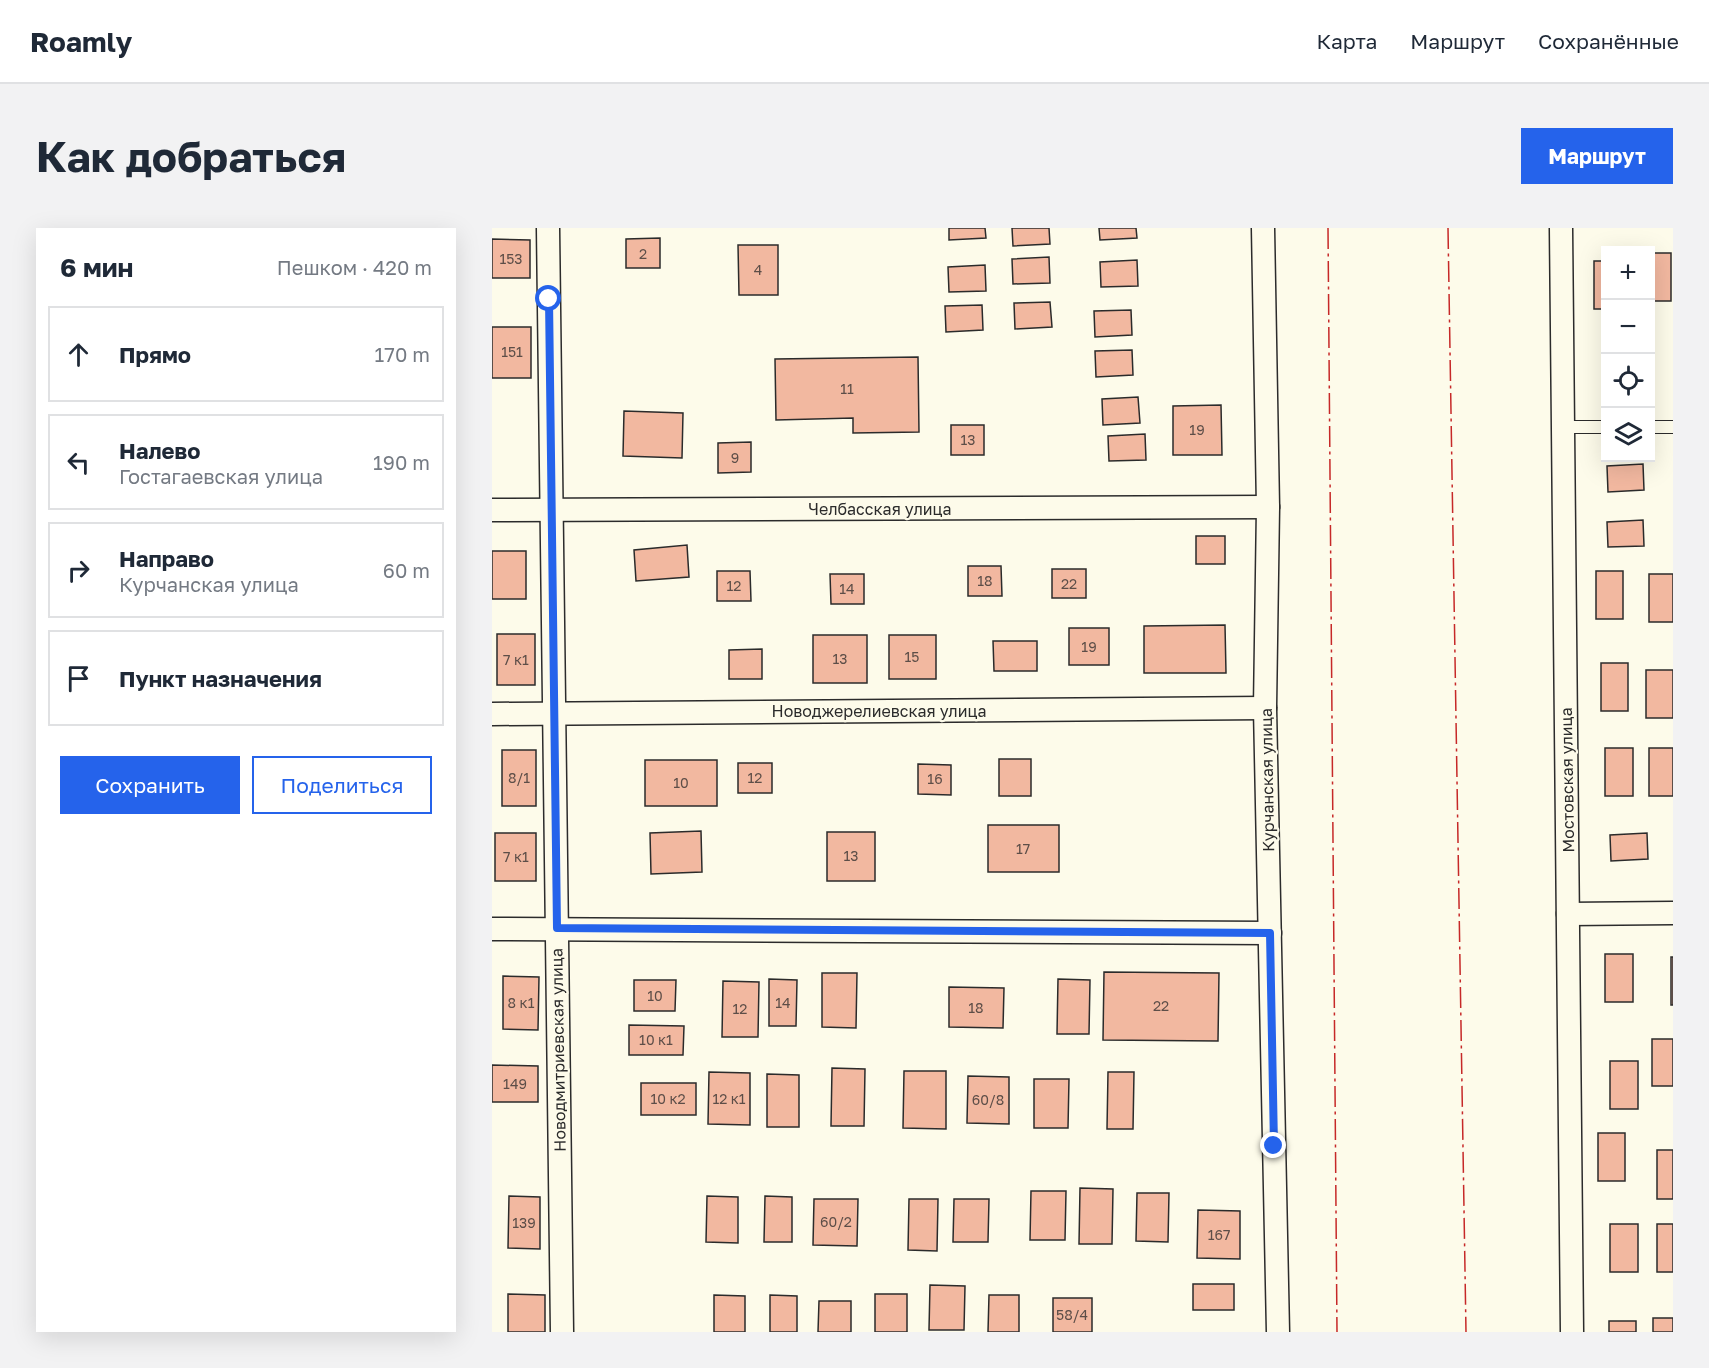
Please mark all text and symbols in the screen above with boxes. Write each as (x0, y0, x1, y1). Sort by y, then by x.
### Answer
text: Roamly (30, 25, 132, 58)
text: Карта (1316, 28, 1377, 54)
text: Маршрут (1410, 28, 1505, 54)
text: Сохранённые (1538, 28, 1679, 54)
button: Маршрут (1521, 128, 1673, 184)
text: Как добраться (36, 131, 346, 181)
house number: 2 (639, 245, 647, 262)
map controls (1601, 246, 1655, 462)
button: + (1601, 246, 1655, 300)
house number: 153 (499, 250, 523, 267)
text: 6 мин (60, 252, 133, 283)
text: Пешком · 420 m (277, 255, 432, 279)
house number: 4 (754, 261, 762, 278)
route start (535, 285, 561, 311)
button: − (1601, 300, 1655, 354)
icon: ahead (62, 338, 95, 371)
text: Прямо (119, 341, 191, 368)
text: 170 m (375, 342, 430, 366)
house number: 151 (501, 343, 523, 360)
button: locate (1601, 354, 1655, 408)
house number: 11 (840, 380, 854, 397)
button: layers (1601, 408, 1655, 462)
house number: 19 (1189, 421, 1205, 438)
house number: 13 (961, 431, 975, 448)
text: Налево (119, 437, 201, 464)
icon: left (62, 446, 95, 479)
house number: 9 (731, 449, 739, 466)
text: 190 m (373, 450, 430, 474)
text: Гостагаевская улица (119, 464, 323, 488)
street label: Челбасская улица (808, 499, 952, 519)
text: Направо (119, 545, 214, 572)
icon: right (62, 554, 95, 587)
text: 60 m (383, 558, 430, 582)
text: Курчанская улица (119, 572, 299, 596)
house number: 18 (977, 572, 993, 589)
house number: 22 (1061, 575, 1077, 592)
house number: 12 (727, 577, 741, 594)
house number: 14 (839, 580, 855, 597)
house number: 19 (1081, 638, 1097, 655)
house number: 15 (905, 648, 919, 665)
house number: 13 (833, 650, 847, 667)
house number: 7 к1 (503, 651, 529, 668)
icon: arrive (62, 662, 95, 695)
text: Пункт назначения (119, 665, 322, 692)
street label: Новоджерелиевская улица (771, 701, 987, 721)
street label: Мостовская улица (1556, 707, 1578, 853)
street label: Курчанская улица (1256, 708, 1278, 852)
button: Сохранить (60, 756, 240, 814)
button: Поделиться (252, 756, 432, 814)
house number: 8/1 (508, 769, 530, 786)
house number: 12 (748, 769, 762, 786)
house number: 16 (927, 770, 943, 787)
house number: 10 (673, 774, 689, 791)
house number: 17 (1016, 840, 1030, 857)
house number: 13 (844, 847, 858, 864)
house number: 7 к1 (503, 848, 529, 865)
street label: Новодмитриевская улица (546, 948, 570, 1152)
house number: 10 (647, 987, 663, 1004)
house number: 8 к1 (508, 994, 535, 1011)
house number: 14 (775, 994, 791, 1011)
house number: 22 (1153, 997, 1169, 1014)
house number: 18 (968, 999, 984, 1016)
house number: 12 (733, 1000, 747, 1017)
house number: 10 к1 (639, 1031, 673, 1048)
house number: 149 (503, 1075, 527, 1092)
house number: 10 к2 (650, 1090, 686, 1107)
house number: 12 к1 (712, 1090, 746, 1107)
house number: 60/8 (972, 1091, 1004, 1108)
route end (1260, 1132, 1286, 1158)
house number: 60/2 (820, 1213, 852, 1230)
house number: 139 (512, 1214, 536, 1231)
house number: 167 (1208, 1226, 1230, 1243)
house number: 58/4 (1056, 1306, 1088, 1323)

